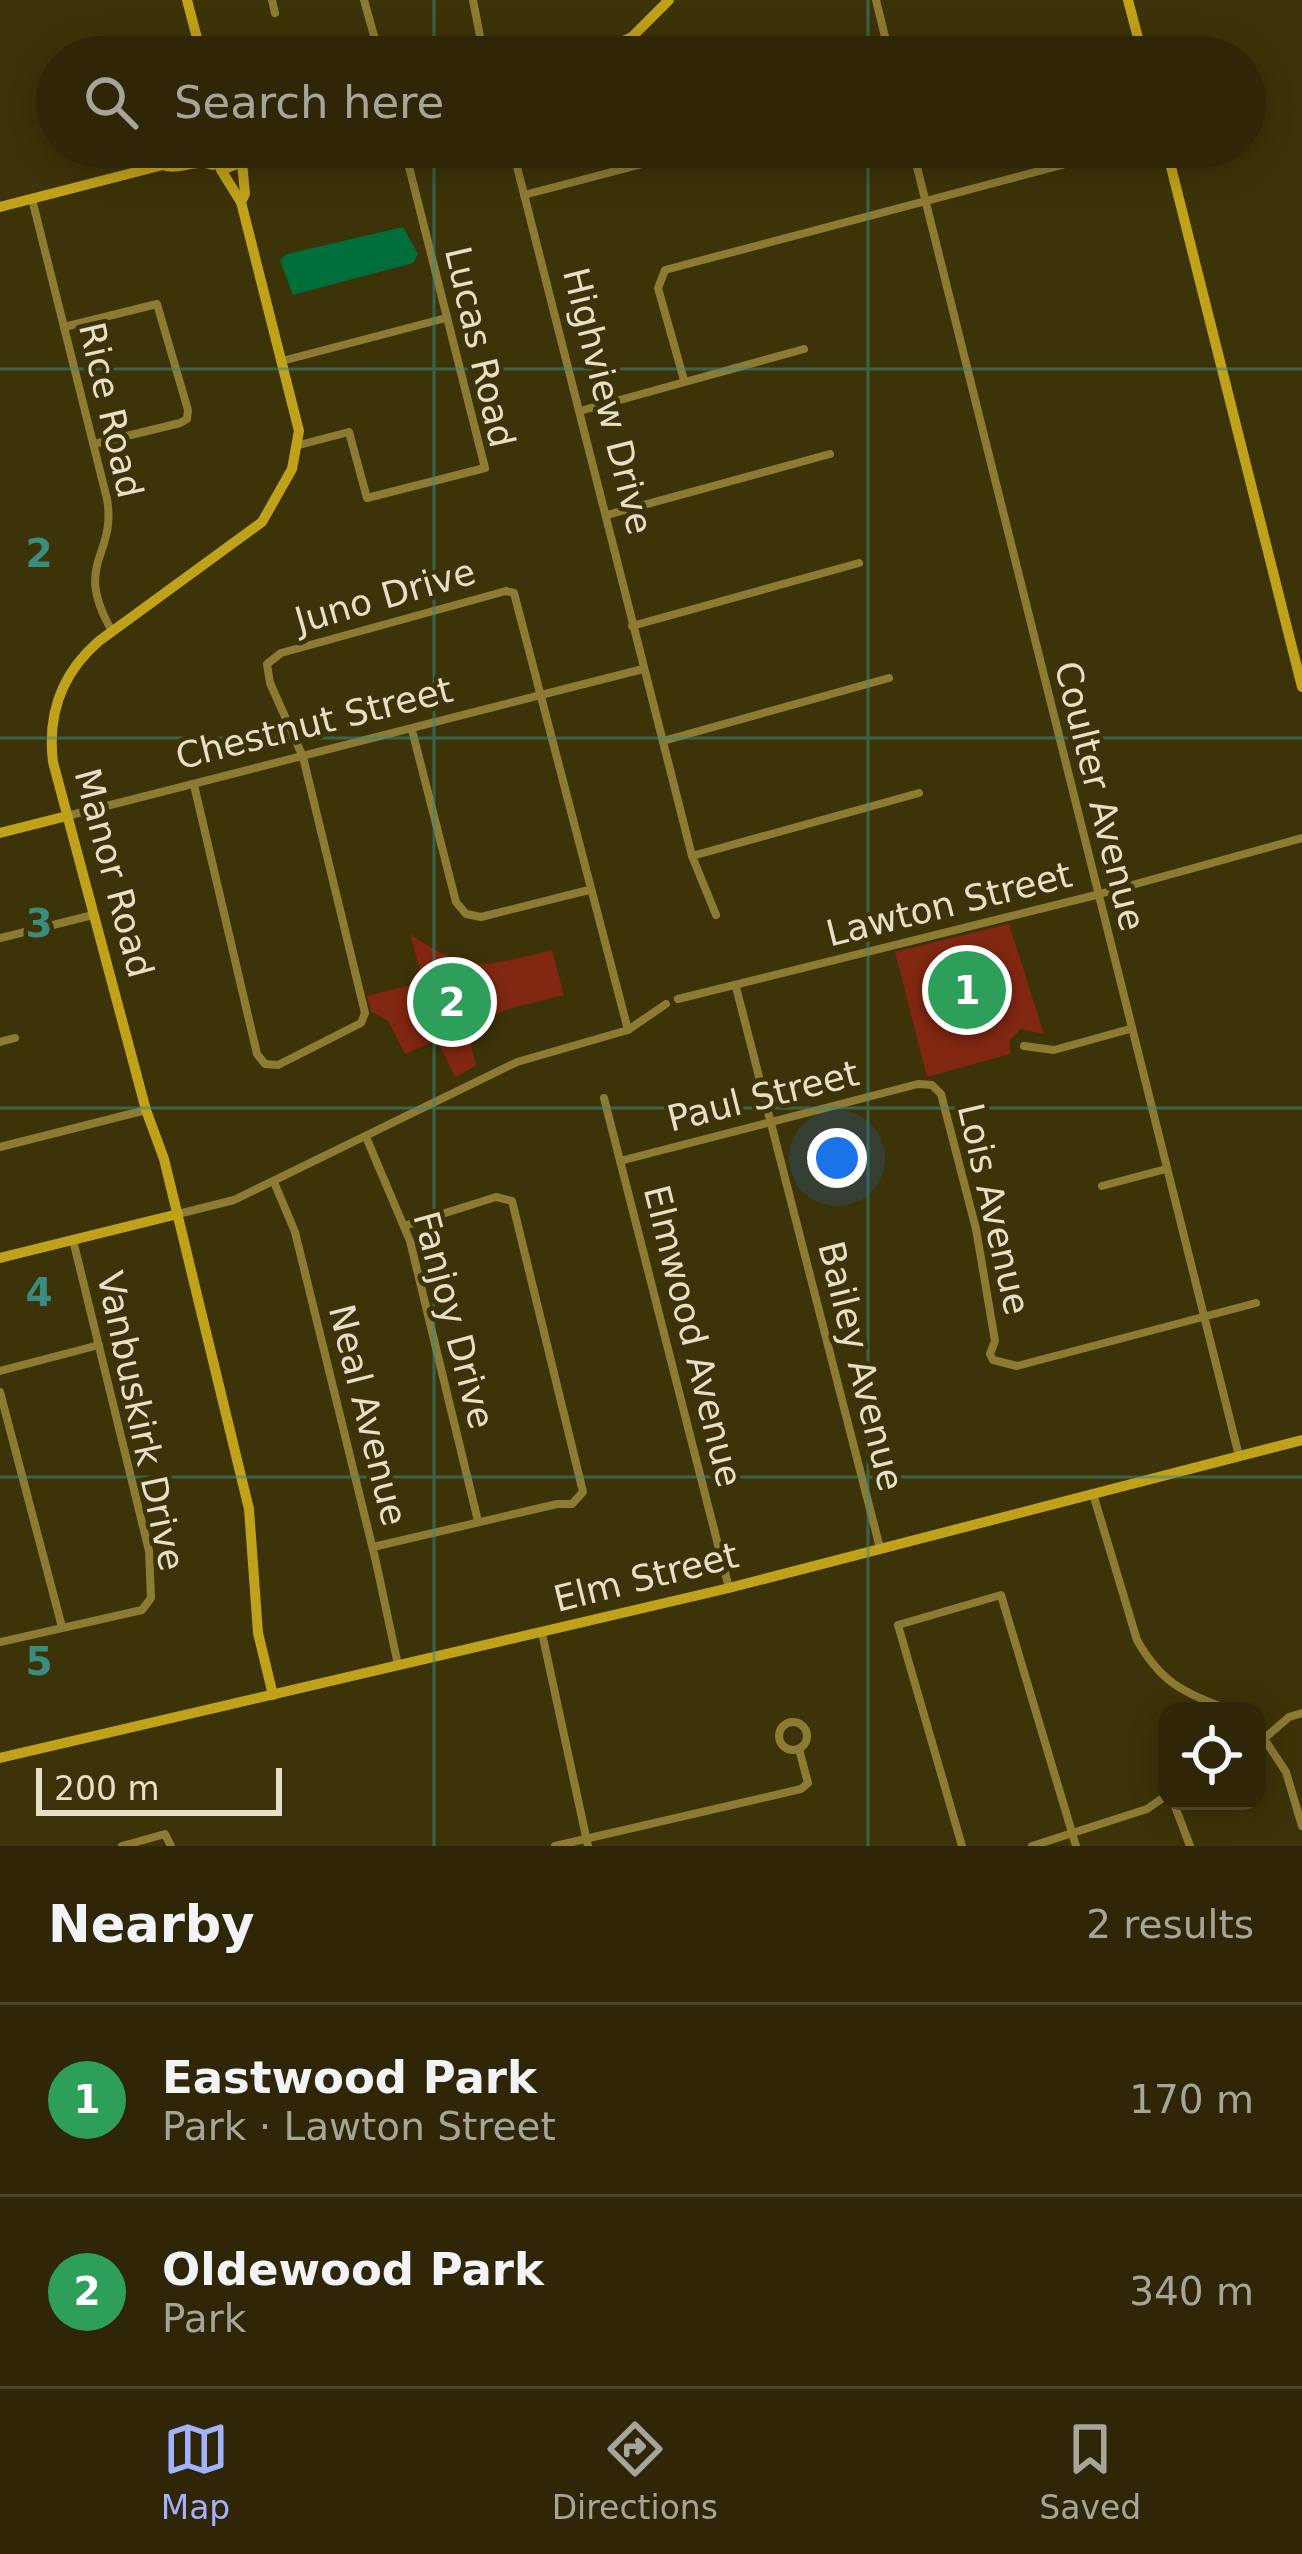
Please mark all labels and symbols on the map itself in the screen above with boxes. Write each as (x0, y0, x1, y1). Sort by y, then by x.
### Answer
street label: Lucas Road (437, 243, 523, 451)
street label: Highview Drive (555, 264, 661, 538)
street label: Rice Road (71, 318, 151, 502)
text: 2 (25, 531, 53, 576)
street label: Juno Drive (288, 551, 480, 642)
street label: Coulter Avenue (1047, 657, 1153, 935)
street label: Chestnut Street (171, 669, 457, 777)
street label: Manor Road (66, 764, 162, 982)
street label: Lawton Street (822, 854, 1076, 954)
text: 3 (25, 901, 53, 946)
pin: 1 (928, 945, 1006, 1035)
pin: 2 (413, 957, 491, 1047)
street label: Paul Street (663, 1052, 863, 1140)
street label: Lois Avenue (950, 1099, 1038, 1319)
your location (807, 1128, 867, 1188)
street label: Elmwood Avenue (636, 1181, 750, 1491)
street label: Fanjoy Drive (405, 1207, 503, 1433)
street label: Bailey Avenue (810, 1237, 912, 1495)
street label: Vanbuskirk Drive (89, 1268, 193, 1574)
text: 4 (25, 1270, 53, 1315)
street label: Neal Avenue (321, 1300, 415, 1530)
street label: Elm Street (550, 1534, 742, 1620)
text: 5 (25, 1639, 53, 1684)
scale bar (36, 1762, 282, 1815)

